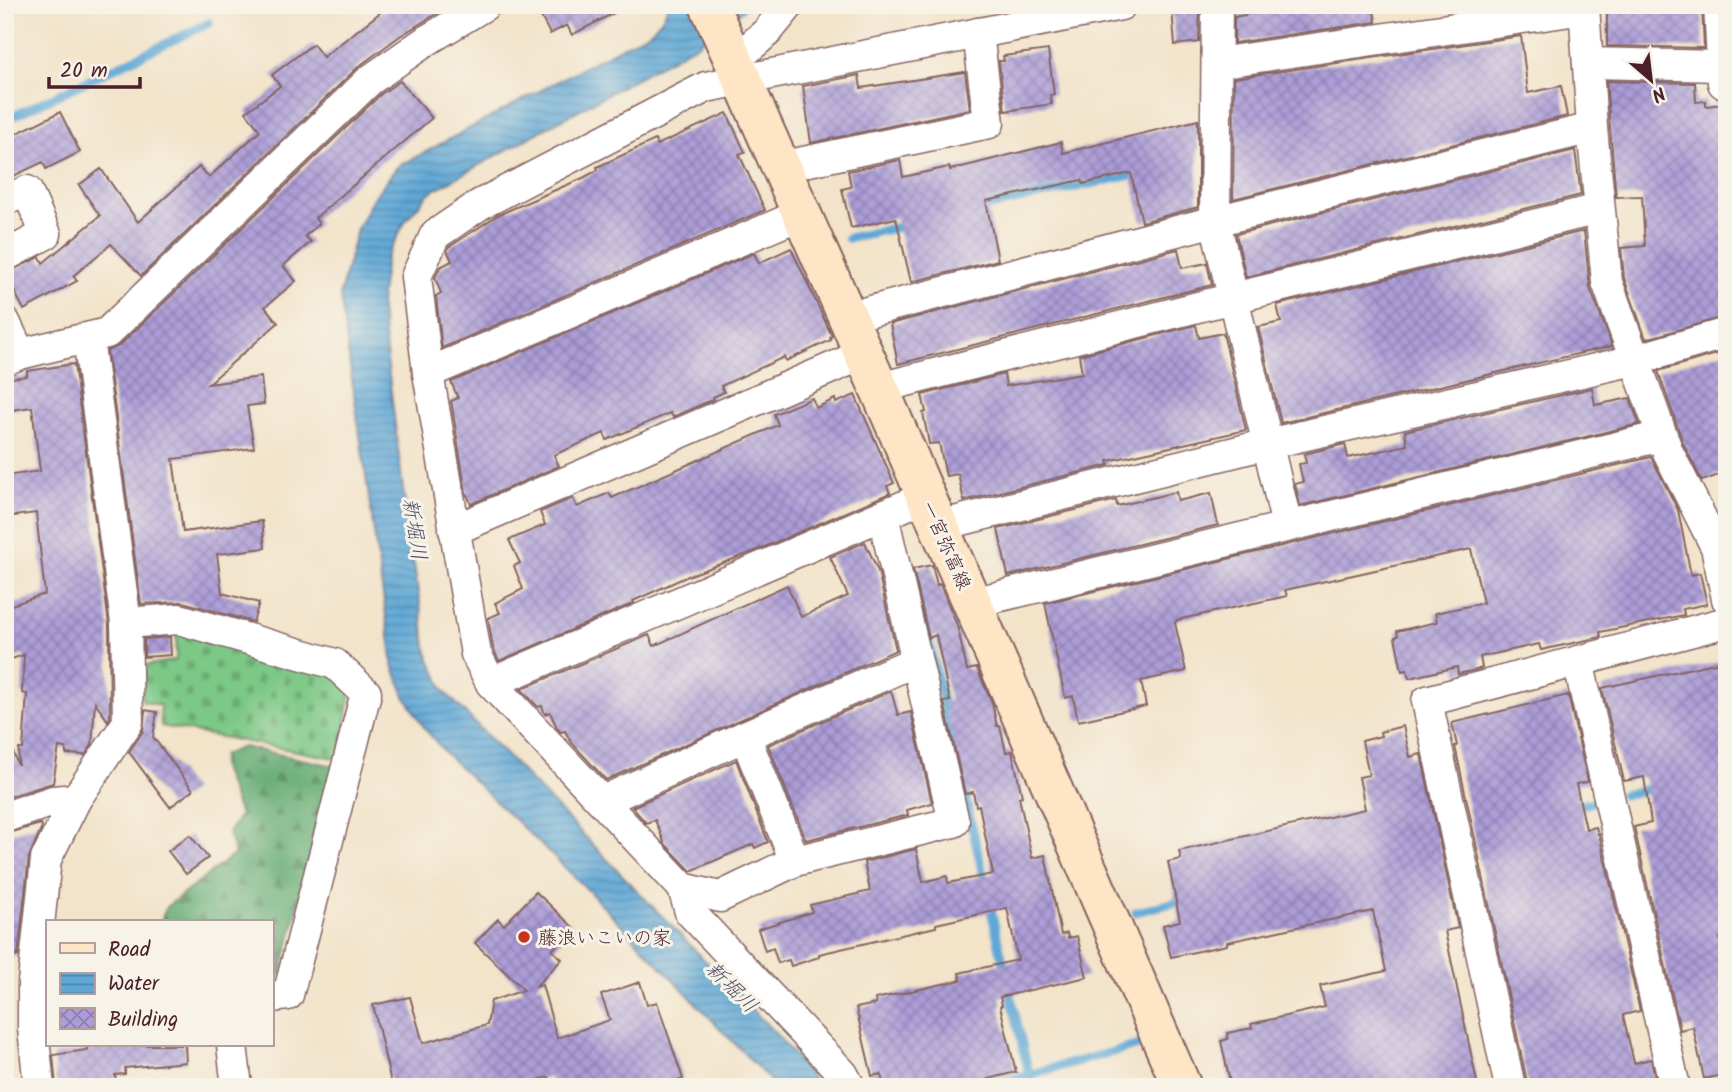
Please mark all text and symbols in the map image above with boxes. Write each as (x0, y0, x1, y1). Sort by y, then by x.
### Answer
scale bar (49, 46, 140, 90)
north arrow (1616, 46, 1686, 116)
text: 20 m (60, 55, 108, 88)
text: N (1646, 77, 1670, 109)
water label: 新堀川 (392, 496, 435, 563)
street label: 一宮弥富線 (912, 496, 978, 595)
legend (46, 920, 273, 1046)
place label: 藤浪いこいの家 (538, 924, 671, 954)
marker: 藤浪いこいの家 (516, 929, 532, 945)
text: Road (108, 934, 151, 967)
water label: 新堀川 (697, 954, 765, 1022)
text: Water (108, 968, 160, 1001)
text: Building (108, 1004, 178, 1037)

